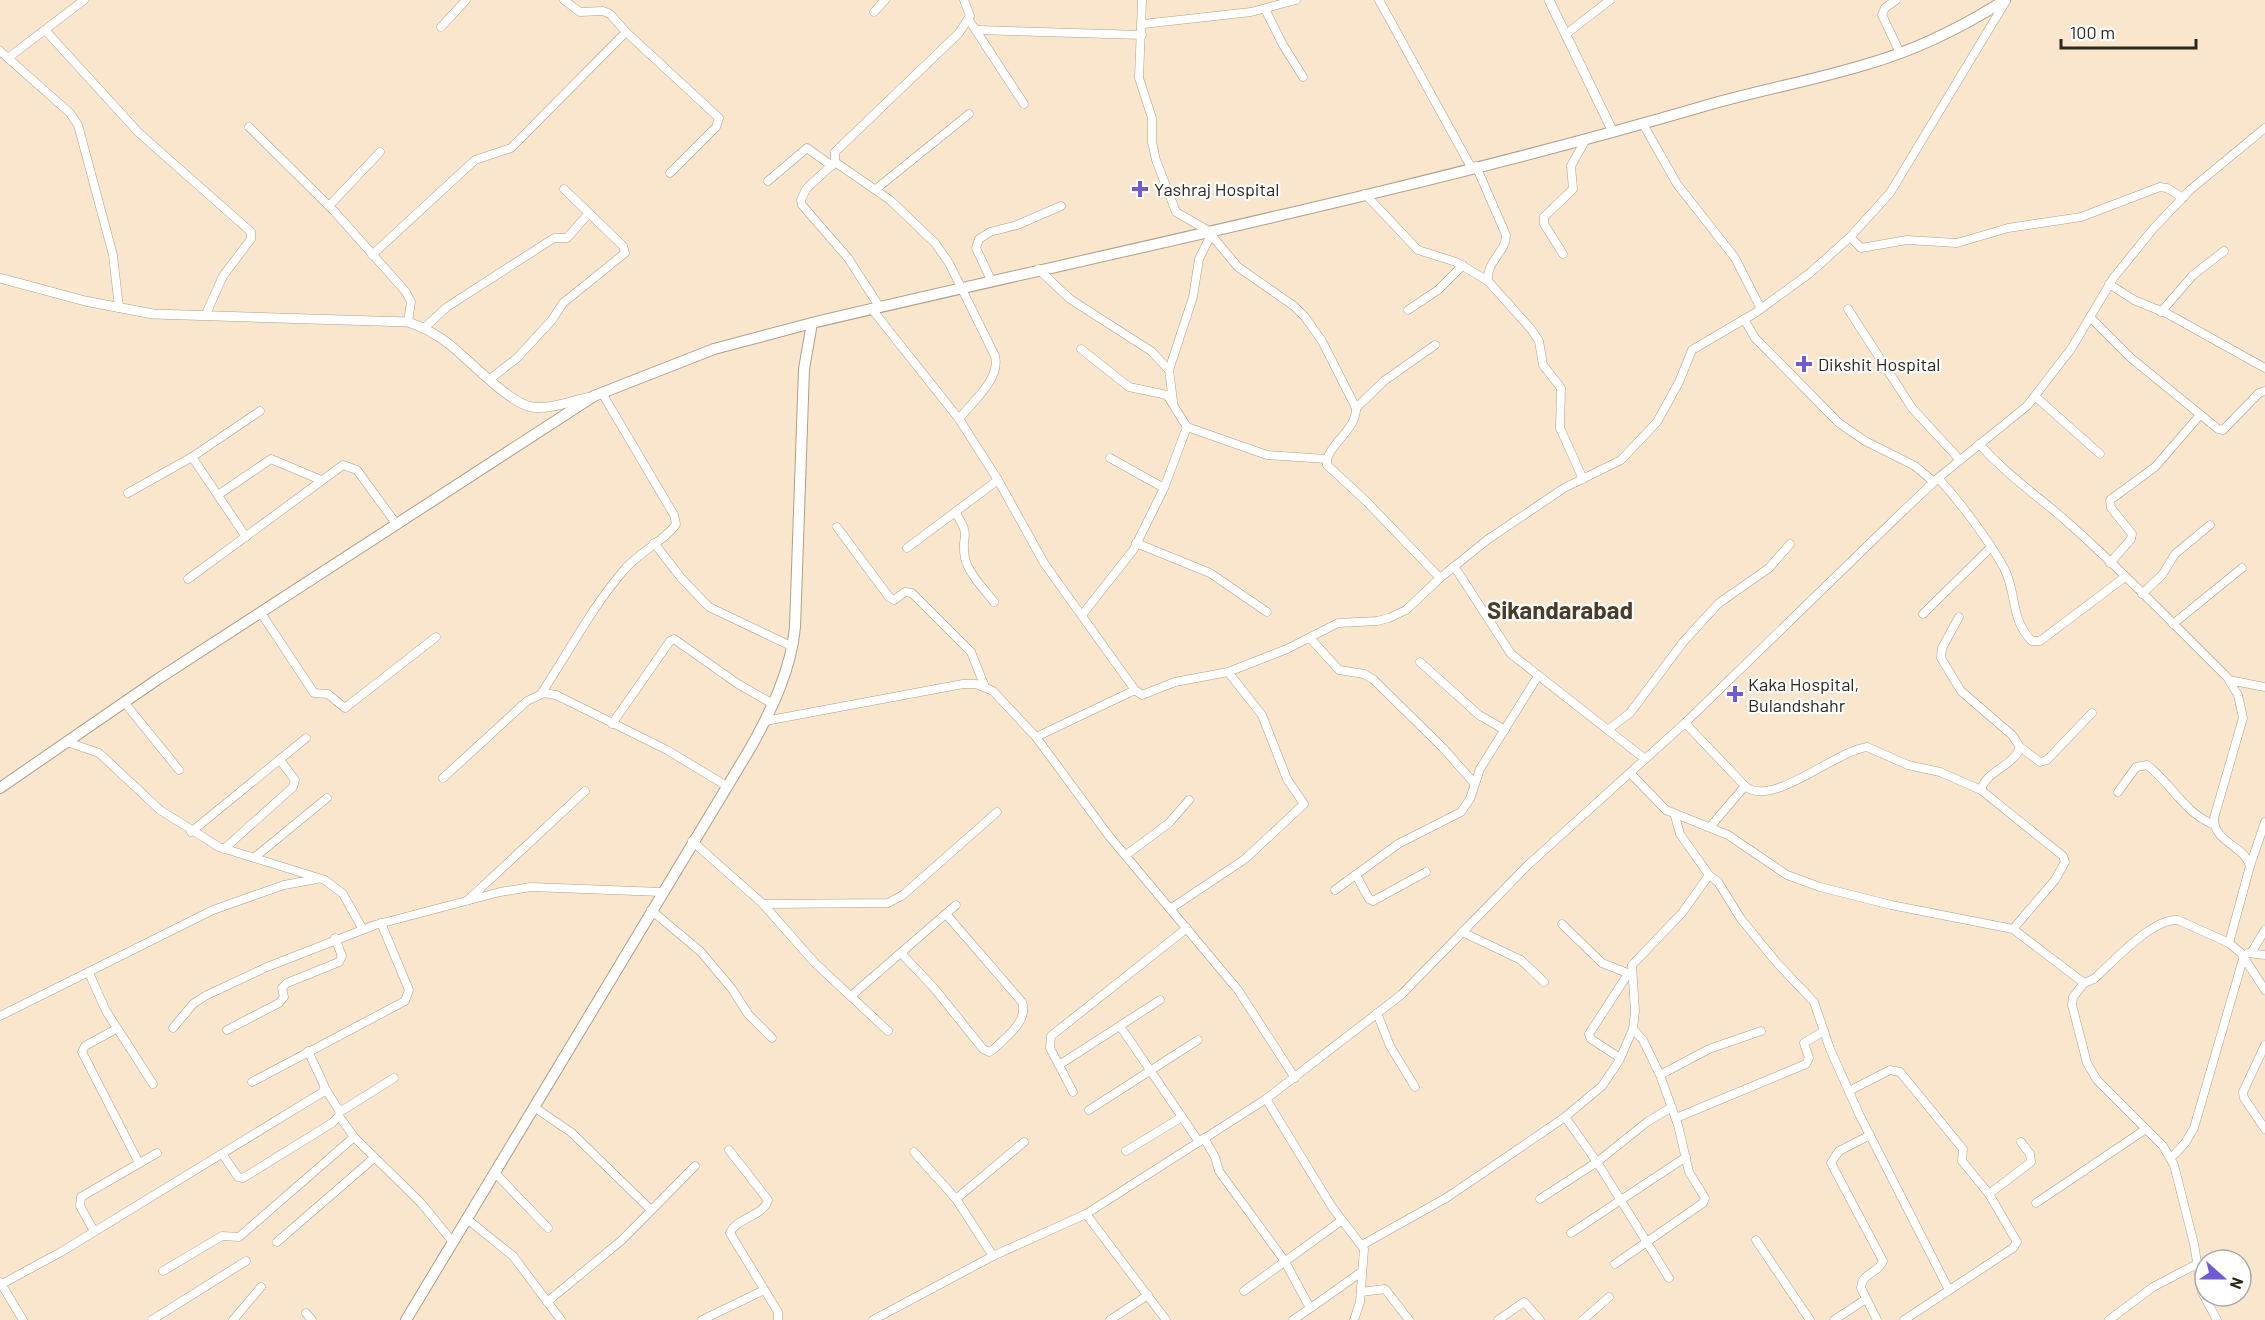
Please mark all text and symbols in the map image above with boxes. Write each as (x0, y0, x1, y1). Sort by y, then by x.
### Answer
scale bar (2061, 12, 2196, 50)
text: 100 m (2070, 21, 2115, 43)
place label: Yashraj Hospital (1154, 178, 1279, 200)
marker: Yashraj Hospital (1131, 180, 1149, 198)
place label: Dikshit Hospital (1818, 353, 1940, 375)
marker: Dikshit Hospital (1795, 355, 1813, 373)
district label: Sikandarabad (1487, 595, 1633, 624)
place label: Kaka Hospital, Bulandshahr (1748, 673, 1859, 716)
marker: Kaka Hospital, Bulandshahr (1726, 685, 1744, 703)
north arrow (2193, 1248, 2253, 1308)
text: N (2227, 1275, 2248, 1292)

